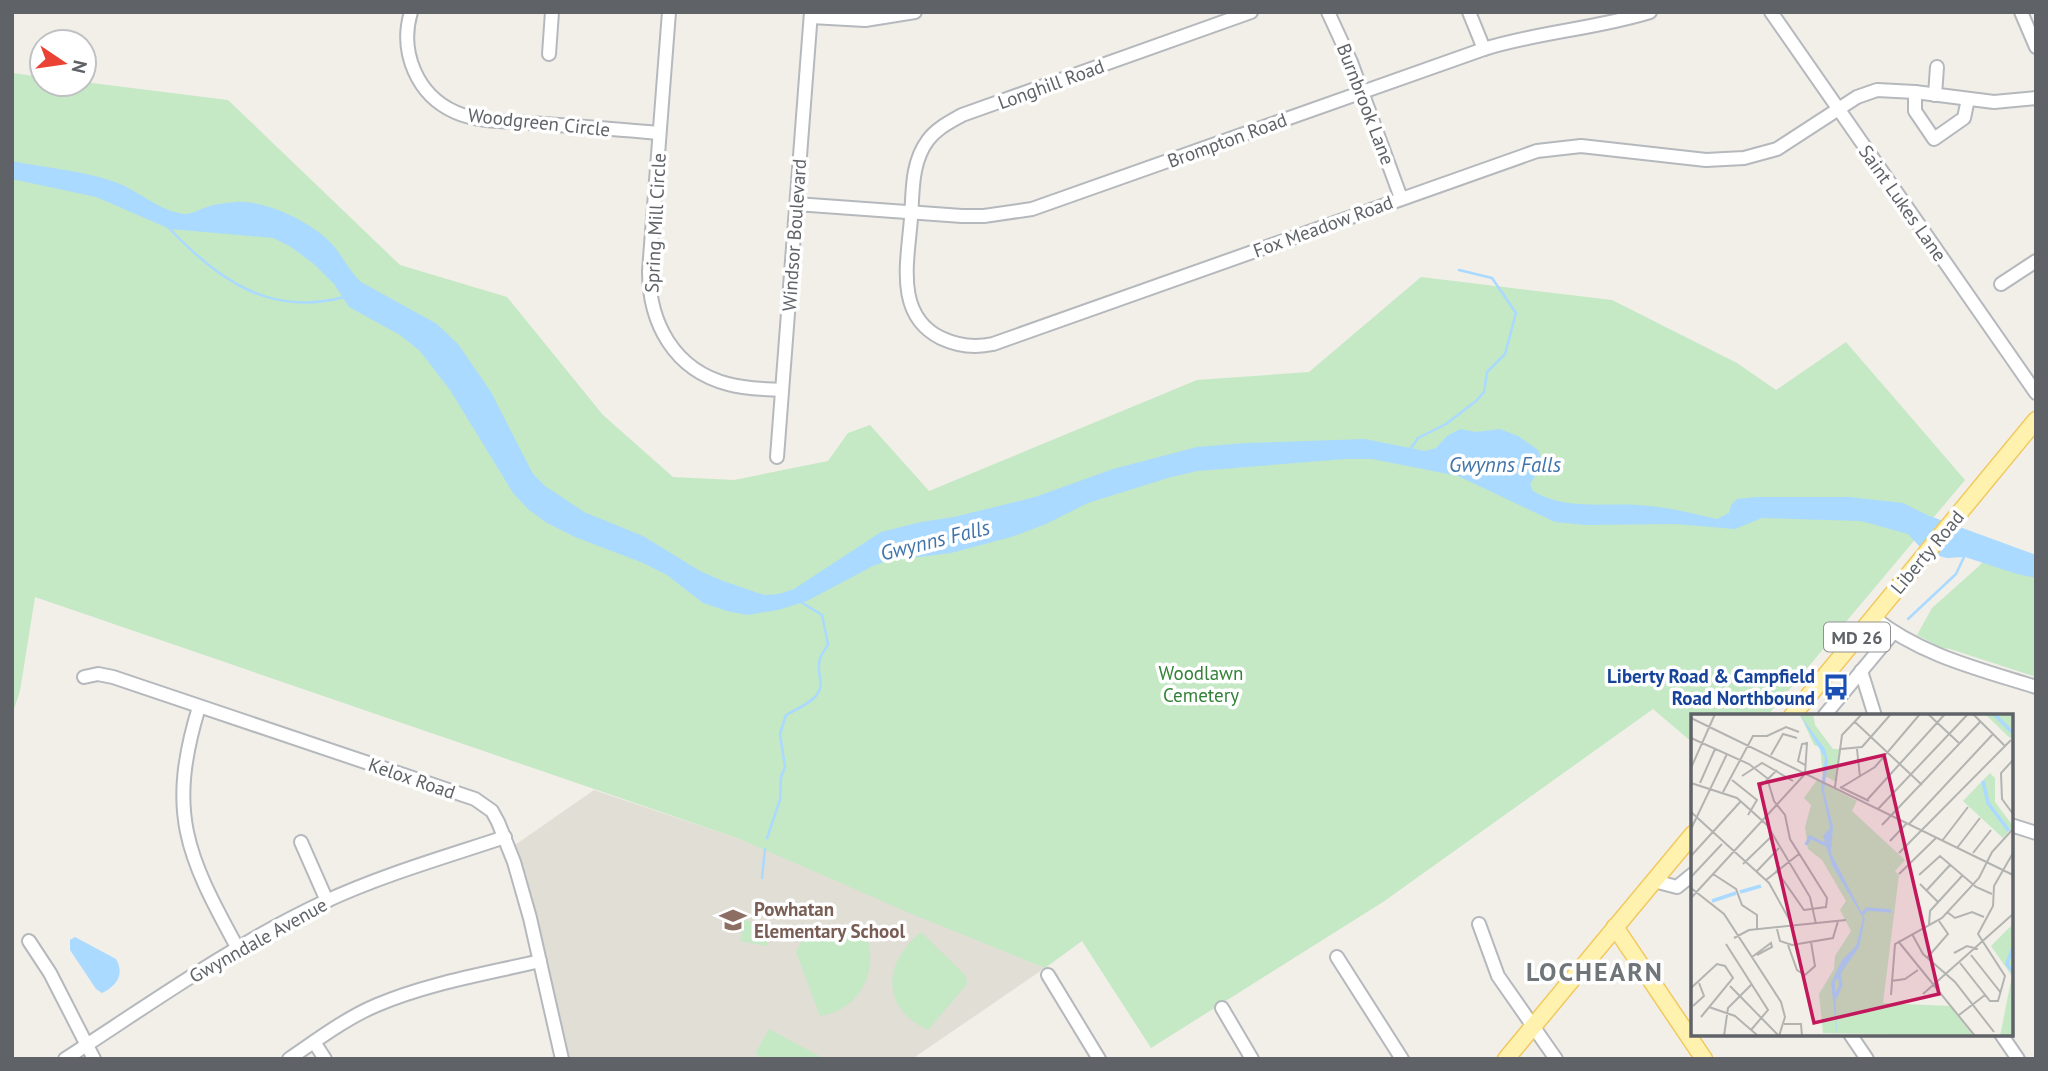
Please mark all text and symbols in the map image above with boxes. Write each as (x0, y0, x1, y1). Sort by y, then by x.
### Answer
north arrow (28, 28, 98, 98)
street label: Burnbrook Lane (1332, 40, 1400, 168)
street label: Longhill Road (995, 54, 1107, 114)
text: N (66, 58, 93, 76)
street label: Woodgreen Circle (467, 103, 611, 141)
street label: Brompton Road (1164, 107, 1290, 173)
street label: Saint Lukes Lane (1854, 140, 1952, 266)
street label: Spring Mill Circle (639, 152, 671, 294)
street label: Windsor Boulevard (777, 158, 811, 312)
street label: Fox Meadow Road (1250, 190, 1396, 262)
water label: Gwynns Falls (1449, 451, 1562, 478)
street label: Liberty Road (1885, 505, 1969, 599)
water label: Gwynns Falls (877, 513, 993, 567)
road number: MD 26 (1824, 622, 1890, 652)
park label: Woodlawn Cemetery (1159, 661, 1243, 707)
place label: Liberty Road & Campfield Road Northbound (1607, 664, 1815, 710)
bus stop icon: Liberty Road & Campfield Road Northbound (1821, 672, 1851, 702)
inset map (1691, 714, 2013, 1036)
street label: Kelox Road (365, 752, 459, 804)
street label: Gwynndale Avenue (185, 892, 331, 988)
place label: Powhatan Elementary School (754, 897, 905, 943)
school or university icon: Powhatan Elementary School (718, 905, 748, 935)
district label: LOCHEARN (1526, 955, 1664, 988)

